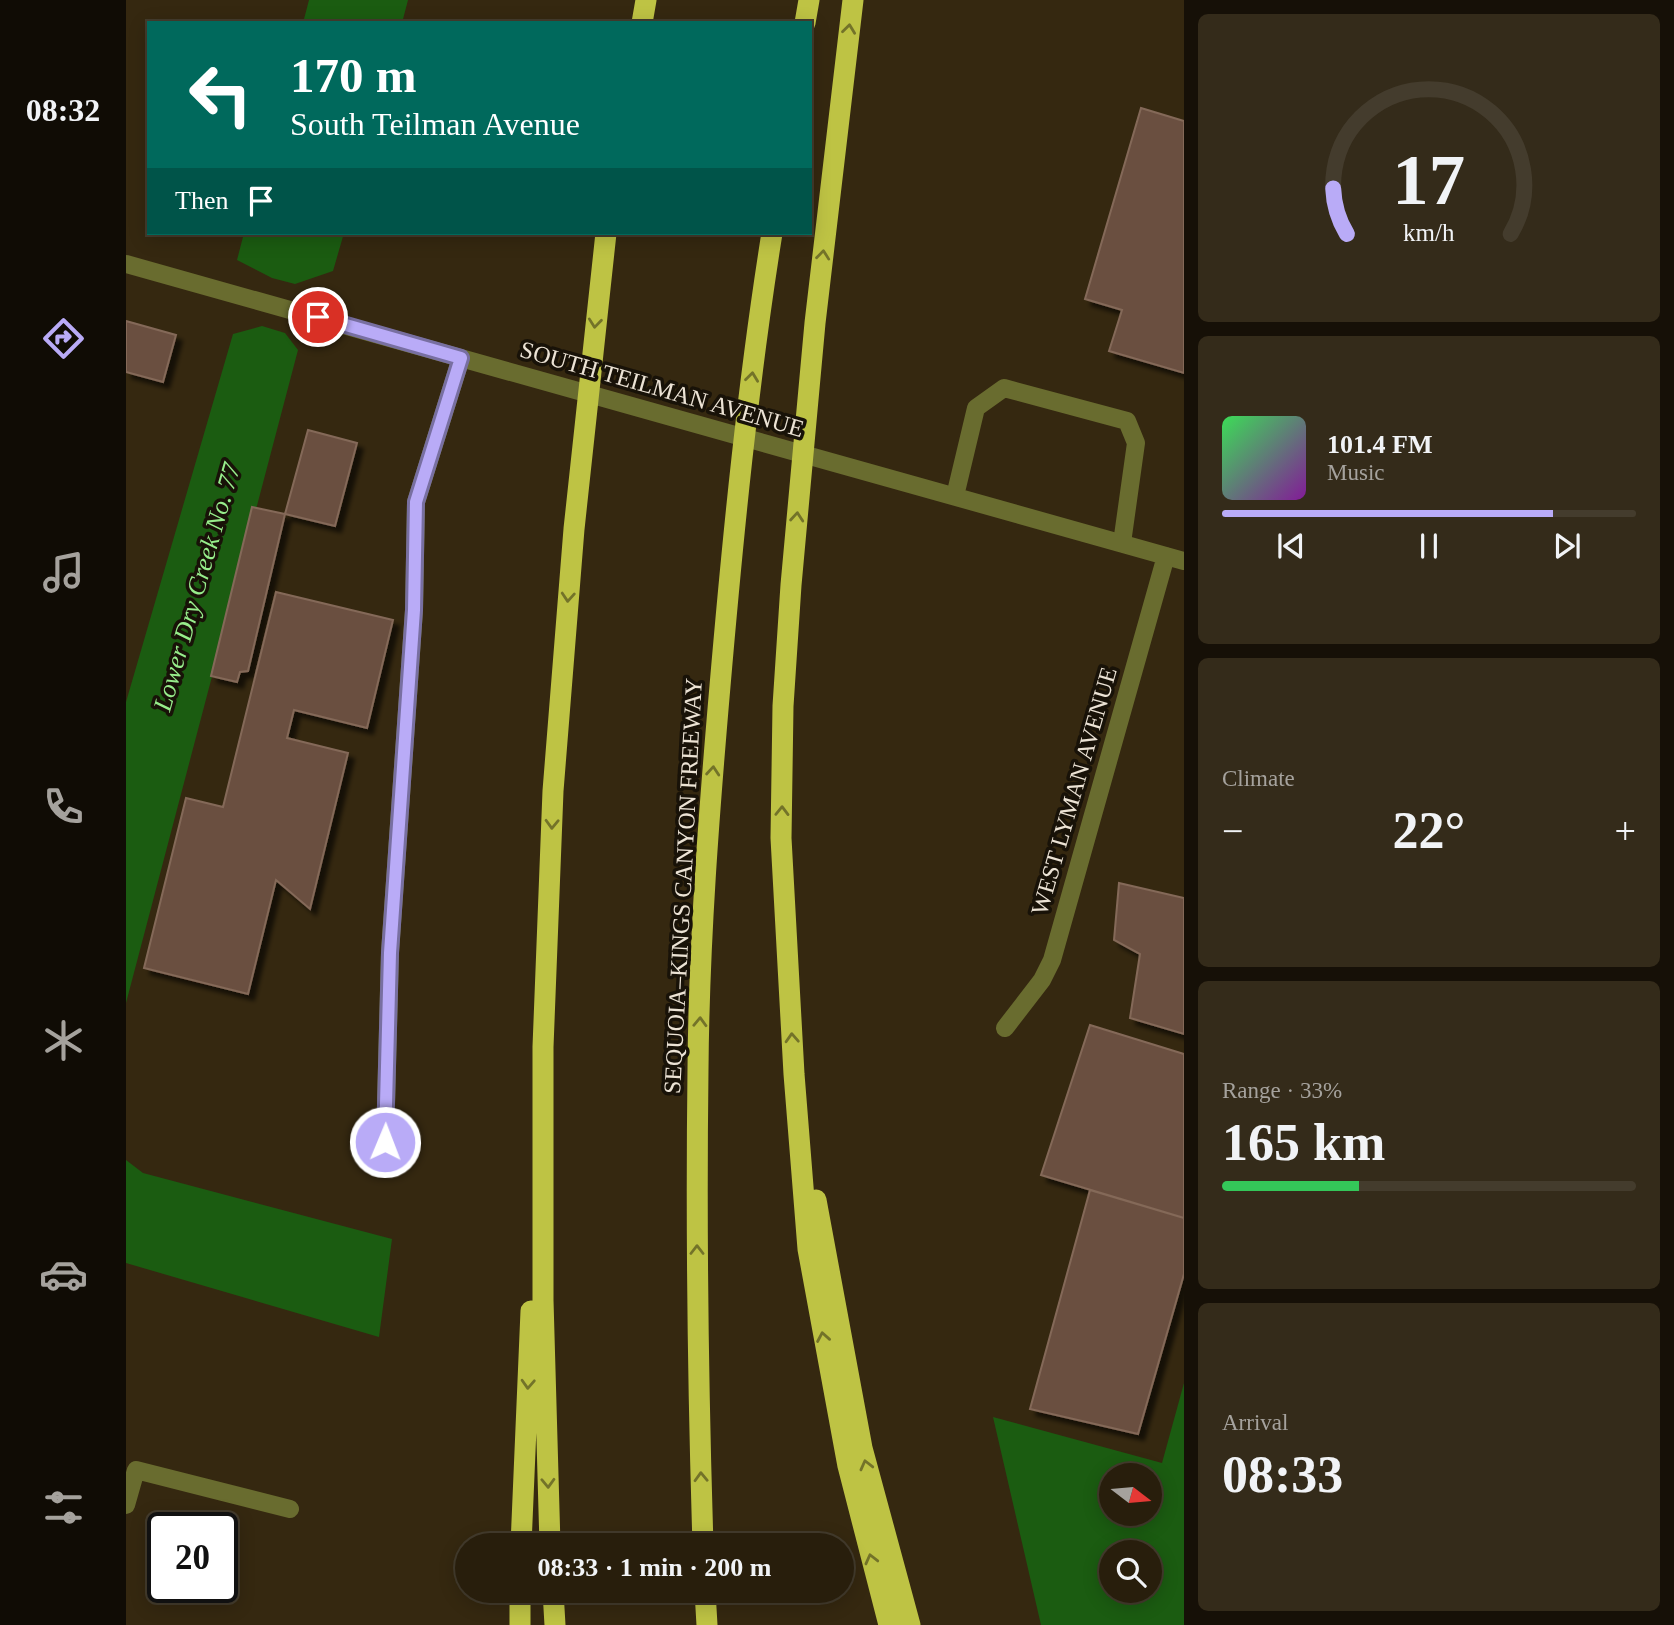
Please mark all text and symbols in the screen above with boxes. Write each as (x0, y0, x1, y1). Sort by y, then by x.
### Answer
one-way arrow (842, 23, 857, 35)
text: 170 m (290, 48, 417, 103)
icon: left (175, 49, 266, 140)
text: 08:32 (26, 92, 100, 128)
text: South Teilman Avenue (290, 106, 580, 142)
text: 17 (1393, 139, 1465, 220)
icon: arrive (242, 182, 280, 220)
text: Then (175, 186, 228, 215)
text: km/h (1403, 219, 1455, 246)
one-way arrow (815, 249, 830, 261)
pin (288, 287, 348, 347)
icon: arrive (299, 298, 337, 336)
icon: directions (39, 314, 88, 363)
one-way arrow (588, 318, 603, 329)
street label: SOUTH TEILMAN AVENUE (517, 336, 807, 442)
one-way arrow (745, 371, 760, 383)
text: 101.4 FM (1327, 430, 1432, 459)
water label: Lower Dry Creek No. 77 (147, 459, 247, 715)
text: Music (1327, 460, 1385, 485)
one-way arrow (789, 511, 804, 522)
icon: previous (1272, 527, 1310, 565)
icon: pause (1410, 527, 1448, 565)
icon: next (1548, 527, 1586, 565)
icon: music (39, 548, 88, 597)
one-way arrow (561, 592, 576, 603)
street label: WEST LYMAN AVENUE (1026, 664, 1122, 918)
street label: SEQUOIA–KINGS CANYON FREEWAY (659, 677, 707, 1095)
one-way arrow (705, 765, 720, 776)
text: Climate (1222, 766, 1295, 791)
icon: phone (39, 782, 88, 831)
text: 22° (1393, 802, 1465, 859)
one-way arrow (774, 805, 790, 815)
text: − (1222, 810, 1243, 852)
text: + (1615, 810, 1636, 852)
one-way arrow (545, 819, 560, 830)
icon: climate (39, 1016, 88, 1065)
one-way arrow (692, 1016, 707, 1027)
one-way arrow (784, 1032, 799, 1043)
text: Range · 33% (1222, 1078, 1342, 1103)
position arrow (348, 1105, 422, 1179)
text: 165 km (1222, 1114, 1385, 1171)
one-way arrow (689, 1244, 705, 1254)
icon: car (39, 1250, 88, 1299)
one-way arrow (816, 1331, 831, 1343)
one-way arrow (520, 1379, 535, 1390)
text: Arrival (1222, 1410, 1288, 1435)
text: 08:33 (1222, 1446, 1343, 1503)
one-way arrow (860, 1459, 874, 1471)
north arrow (1099, 1463, 1162, 1526)
map controls (1099, 1463, 1162, 1603)
one-way arrow (693, 1471, 708, 1482)
one-way arrow (541, 1477, 556, 1488)
icon: filters (39, 1483, 88, 1532)
speed limit sign: 20 (147, 1512, 238, 1603)
button: search (1099, 1540, 1162, 1603)
text: 08:33 · 1 min · 200 m (538, 1553, 772, 1582)
one-way arrow (865, 1553, 879, 1565)

